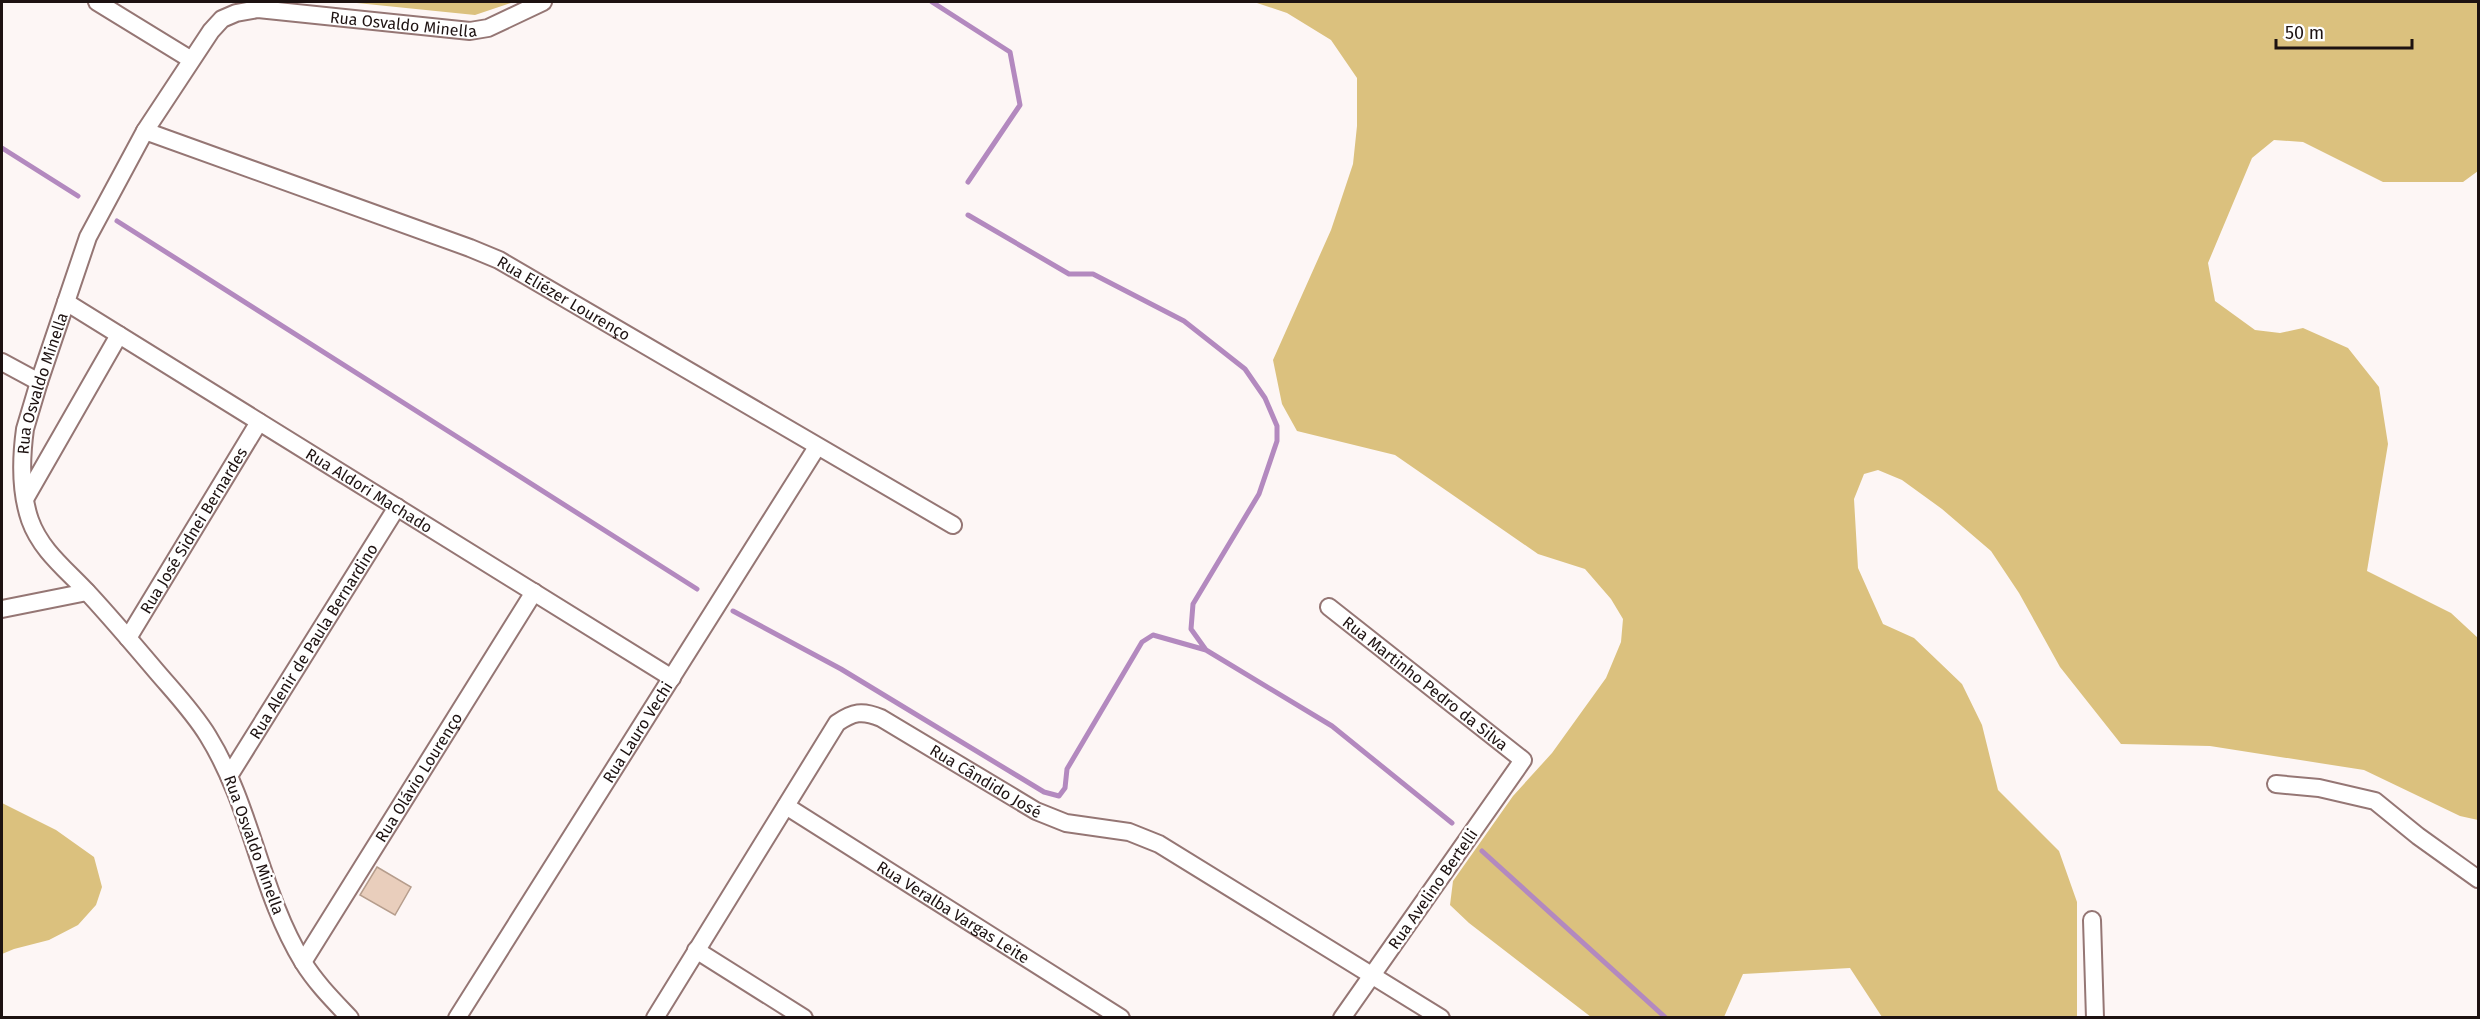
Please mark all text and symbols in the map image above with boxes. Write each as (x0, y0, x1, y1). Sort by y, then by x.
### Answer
street label: Rua Osvaldo Minella (329, 7, 478, 41)
scale bar (2276, 12, 2412, 50)
text: 50 m (2285, 22, 2324, 44)
street label: Rua Eliézer Lourenço (494, 252, 634, 344)
street label: Rua Osvaldo Minella (13, 310, 71, 455)
street label: Rua José Sidnei Bernardes (136, 444, 251, 617)
street label: Rua Aldori Machado (303, 444, 436, 537)
street label: Rua Alenir de Paula Bernardino (245, 540, 381, 742)
street label: Rua Martinho Pedro da Silva (1339, 612, 1512, 754)
street label: Rua Lauro Vechi (598, 678, 676, 786)
street label: Rua Olávio Lourenço (371, 709, 466, 845)
street label: Rua Cândido José (927, 740, 1044, 822)
street label: Rua Osvaldo Minella (220, 773, 288, 917)
street label: Rua Avelino Bertelli (1384, 825, 1482, 953)
street label: Rua Veralba Vargas Leite (874, 857, 1033, 967)

